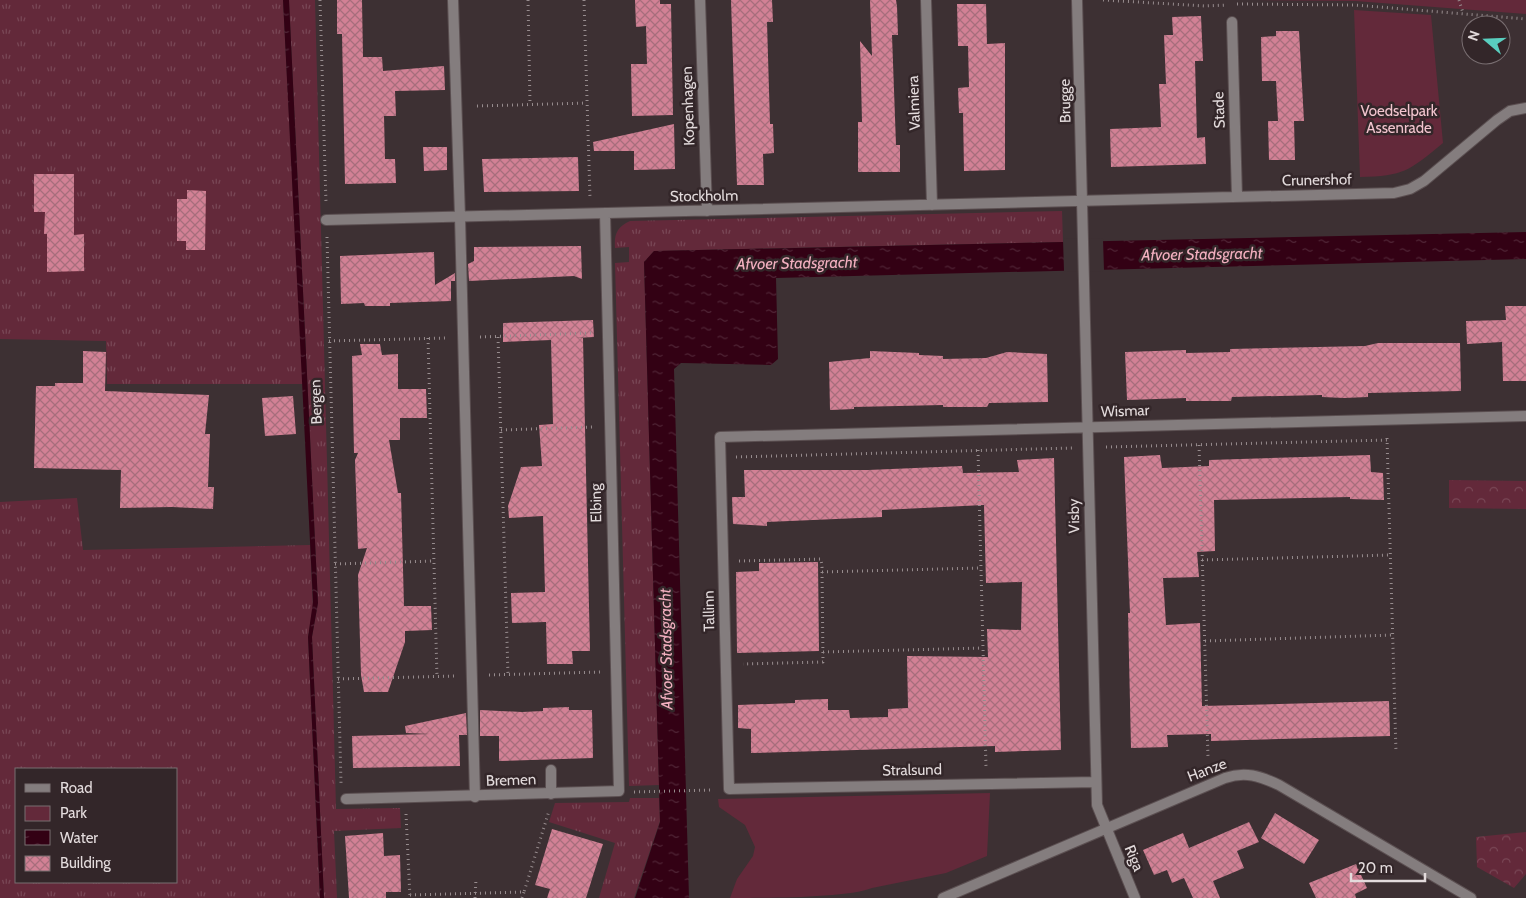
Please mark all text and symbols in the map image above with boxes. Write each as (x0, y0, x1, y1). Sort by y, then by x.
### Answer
north arrow (1461, 15, 1511, 65)
text: N (1464, 28, 1484, 43)
street label: Kopenhagen (678, 66, 698, 146)
street label: Valmiera (904, 74, 924, 131)
street label: Brugge (1056, 78, 1074, 123)
street label: Stade (1209, 91, 1229, 129)
park label: Voedselpark Assenrade (1361, 102, 1438, 137)
street label: Crunershof (1282, 170, 1352, 190)
street label: Stockholm (670, 186, 738, 206)
water label: Afvoer Stadsgracht (1140, 243, 1264, 265)
water label: Afvoer Stadsgracht (735, 252, 859, 274)
street label: Bergen (306, 379, 326, 425)
street label: Wismar (1100, 401, 1150, 421)
street label: Elbing (587, 483, 605, 523)
street label: Visby (1065, 498, 1083, 534)
water label: Afvoer Stadsgracht (655, 587, 677, 711)
street label: Tallinn (700, 590, 718, 632)
street label: Hanze (1185, 754, 1229, 786)
street label: Stralsund (882, 760, 942, 780)
legend (15, 768, 178, 883)
street label: Bremen (486, 770, 536, 790)
text: Road (60, 779, 93, 797)
text: Park (60, 804, 87, 822)
text: Water (60, 829, 98, 847)
street label: Riga (1120, 842, 1148, 875)
scale bar (1351, 850, 1425, 882)
text: Building (60, 854, 111, 872)
text: 20 m (1358, 859, 1393, 877)

